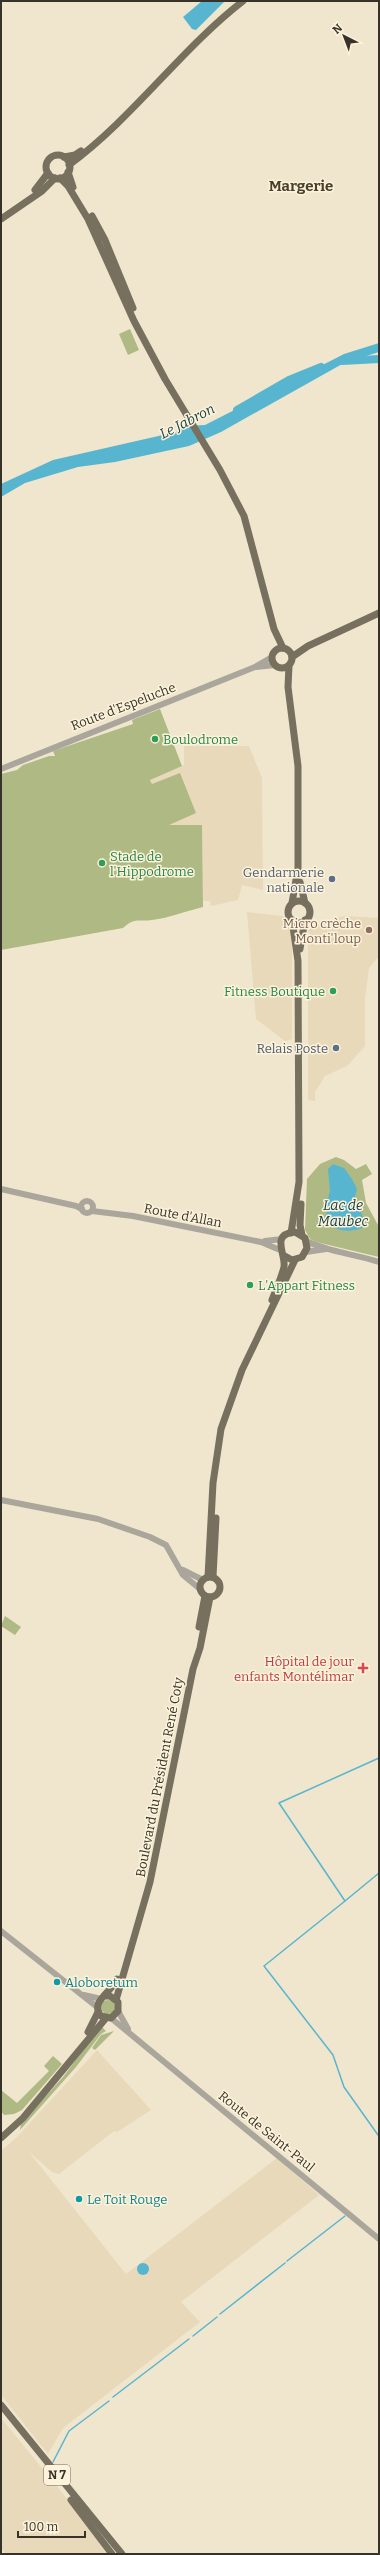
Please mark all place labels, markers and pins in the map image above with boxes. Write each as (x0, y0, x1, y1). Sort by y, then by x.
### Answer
place label: Boulodrome (163, 732, 238, 747)
marker: Boulodrome (150, 734, 160, 744)
place label: Stade de l'Hippodrome (110, 849, 194, 879)
marker: Stade de l'Hippodrome (97, 858, 107, 868)
place label: Gendarmerie nationale (243, 865, 324, 895)
marker: Gendarmerie nationale (327, 874, 337, 884)
place label: Micro crèche Monti'loup (283, 916, 361, 946)
marker: Micro crèche Monti'loup (364, 925, 374, 935)
place label: Fitness Boutique (224, 984, 325, 999)
marker: Fitness Boutique (328, 986, 338, 996)
place label: Relais Poste (256, 1041, 328, 1056)
marker: Relais Poste (331, 1043, 341, 1053)
place label: L'Appart Fitness (258, 1278, 355, 1293)
marker: L'Appart Fitness (245, 1280, 255, 1290)
place label: Hôpital de jour enfants Montélimar (234, 1654, 354, 1684)
marker: Hôpital de jour enfants Montélimar (357, 1662, 369, 1674)
place label: Aloboretum (65, 1975, 139, 1990)
marker: Aloboretum (52, 1977, 62, 1987)
place label: Le Toit Rouge (87, 2192, 167, 2207)
marker: Le Toit Rouge (74, 2194, 84, 2204)

